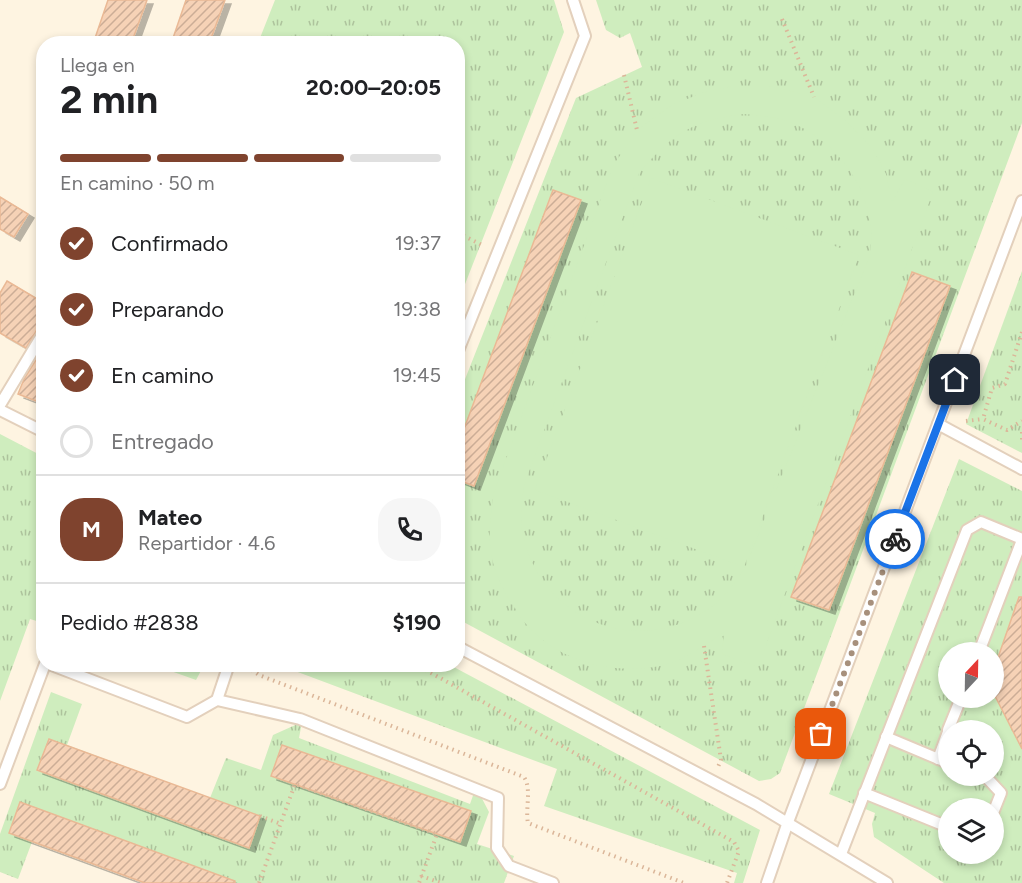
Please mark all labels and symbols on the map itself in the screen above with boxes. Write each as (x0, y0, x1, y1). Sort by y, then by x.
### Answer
pin (929, 354, 980, 405)
courier (865, 509, 925, 569)
north arrow (938, 642, 1004, 708)
pin (795, 708, 846, 759)

